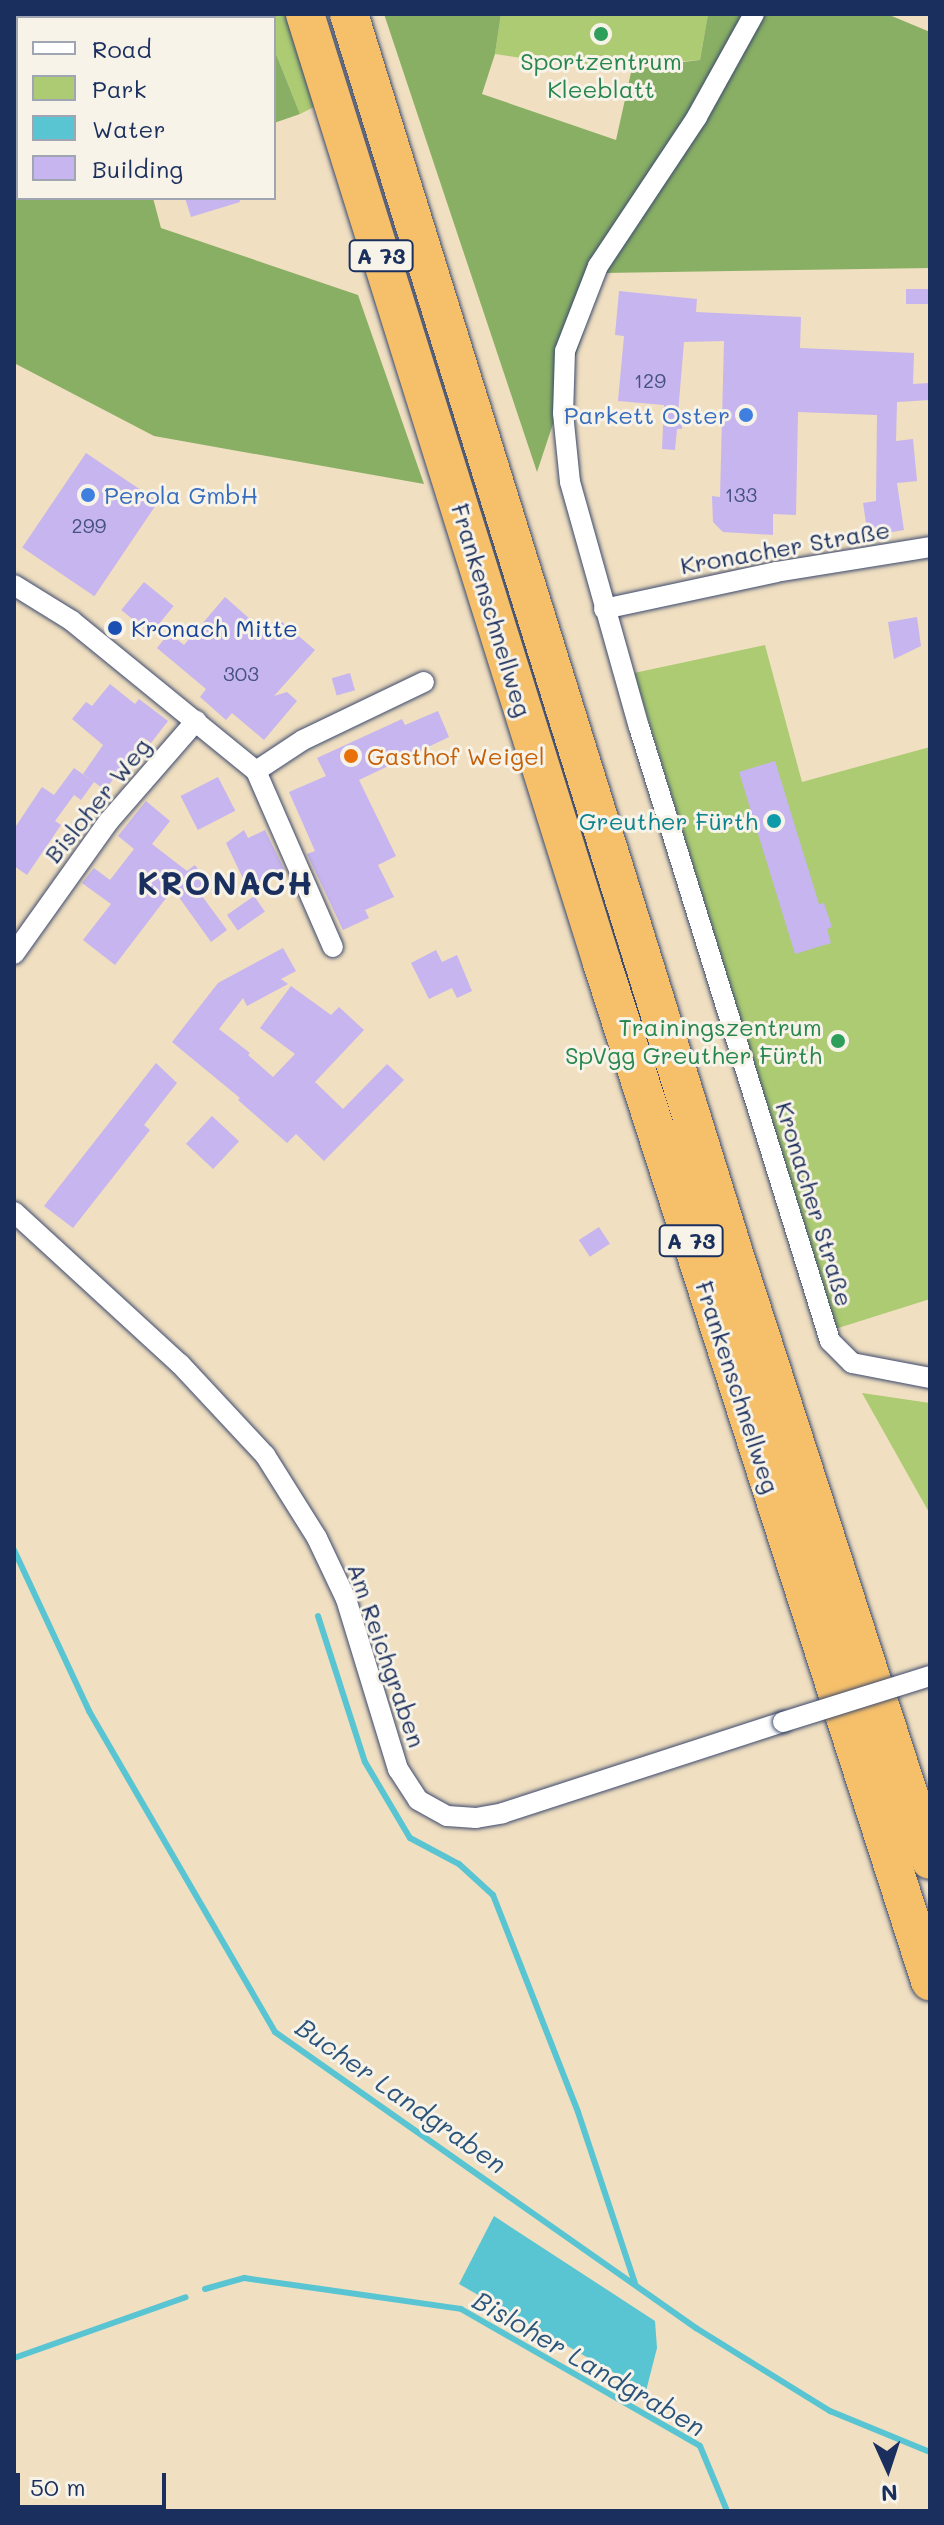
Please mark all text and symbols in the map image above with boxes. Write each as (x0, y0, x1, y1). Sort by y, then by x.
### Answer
legend (16, 16, 276, 200)
marker: Sportzentrum Kleeblatt (592, 25, 610, 43)
text: Road (92, 33, 152, 64)
place label: Sportzentrum Kleeblatt (520, 47, 682, 103)
text: Park (92, 73, 146, 104)
text: Water (92, 113, 166, 144)
text: Building (92, 153, 183, 184)
road number: A 73 (347, 238, 415, 274)
house number: 129 (634, 368, 666, 392)
place label: Parkett Oster (564, 401, 730, 429)
marker: Parkett Oster (737, 406, 755, 424)
place label: Perola GmbH (104, 481, 258, 509)
house number: 133 (725, 482, 757, 506)
marker: Perola GmbH (79, 486, 97, 504)
street label: Frankenschnellweg (446, 500, 538, 720)
house number: 299 (72, 513, 106, 537)
street label: Kronacher Straße (678, 514, 892, 580)
place label: Kronach Mitte (131, 614, 298, 642)
marker: Kronach Mitte (106, 619, 124, 637)
house number: 303 (223, 661, 259, 685)
street label: Bisloher Weg (38, 732, 156, 868)
place label: Gasthof Weigel (367, 742, 545, 770)
marker: Gasthof Weigel (342, 747, 360, 765)
place label: Greuther Fürth (579, 807, 758, 835)
marker: Greuther Fürth (765, 812, 783, 830)
district label: KRONACH (137, 863, 315, 901)
place label: Trainingszentrum SpVgg Greuther Fürth (565, 1013, 822, 1069)
marker: Trainingszentrum SpVgg Greuther Fürth (829, 1032, 847, 1050)
street label: Kronacher Straße (770, 1098, 860, 1310)
road number: A 73 (657, 1223, 725, 1259)
street label: Frankenschnellweg (690, 1277, 786, 1497)
street label: Am Reichgraben (342, 1559, 432, 1751)
water label: Bucher Landgraben (290, 2012, 512, 2180)
water label: Bisloher Landgraben (467, 2285, 711, 2443)
north arrow (848, 2429, 928, 2509)
scale bar (20, 2457, 170, 2507)
text: 50 m (30, 2471, 86, 2502)
text: N (880, 2479, 898, 2508)

